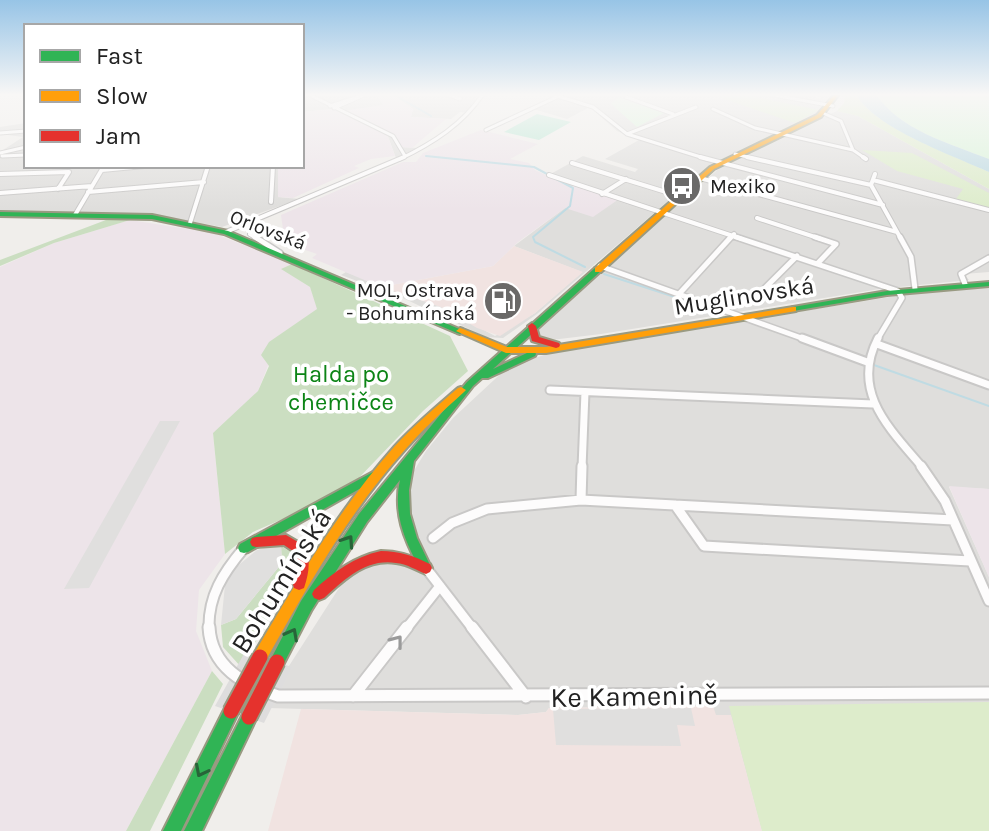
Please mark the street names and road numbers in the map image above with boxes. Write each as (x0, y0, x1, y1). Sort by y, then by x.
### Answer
street label: Orlovská (227, 205, 309, 255)
street label: Muglinovská (672, 271, 816, 321)
street label: Bohumínská (224, 503, 338, 659)
street label: Ke Kamenině (550, 678, 718, 714)

